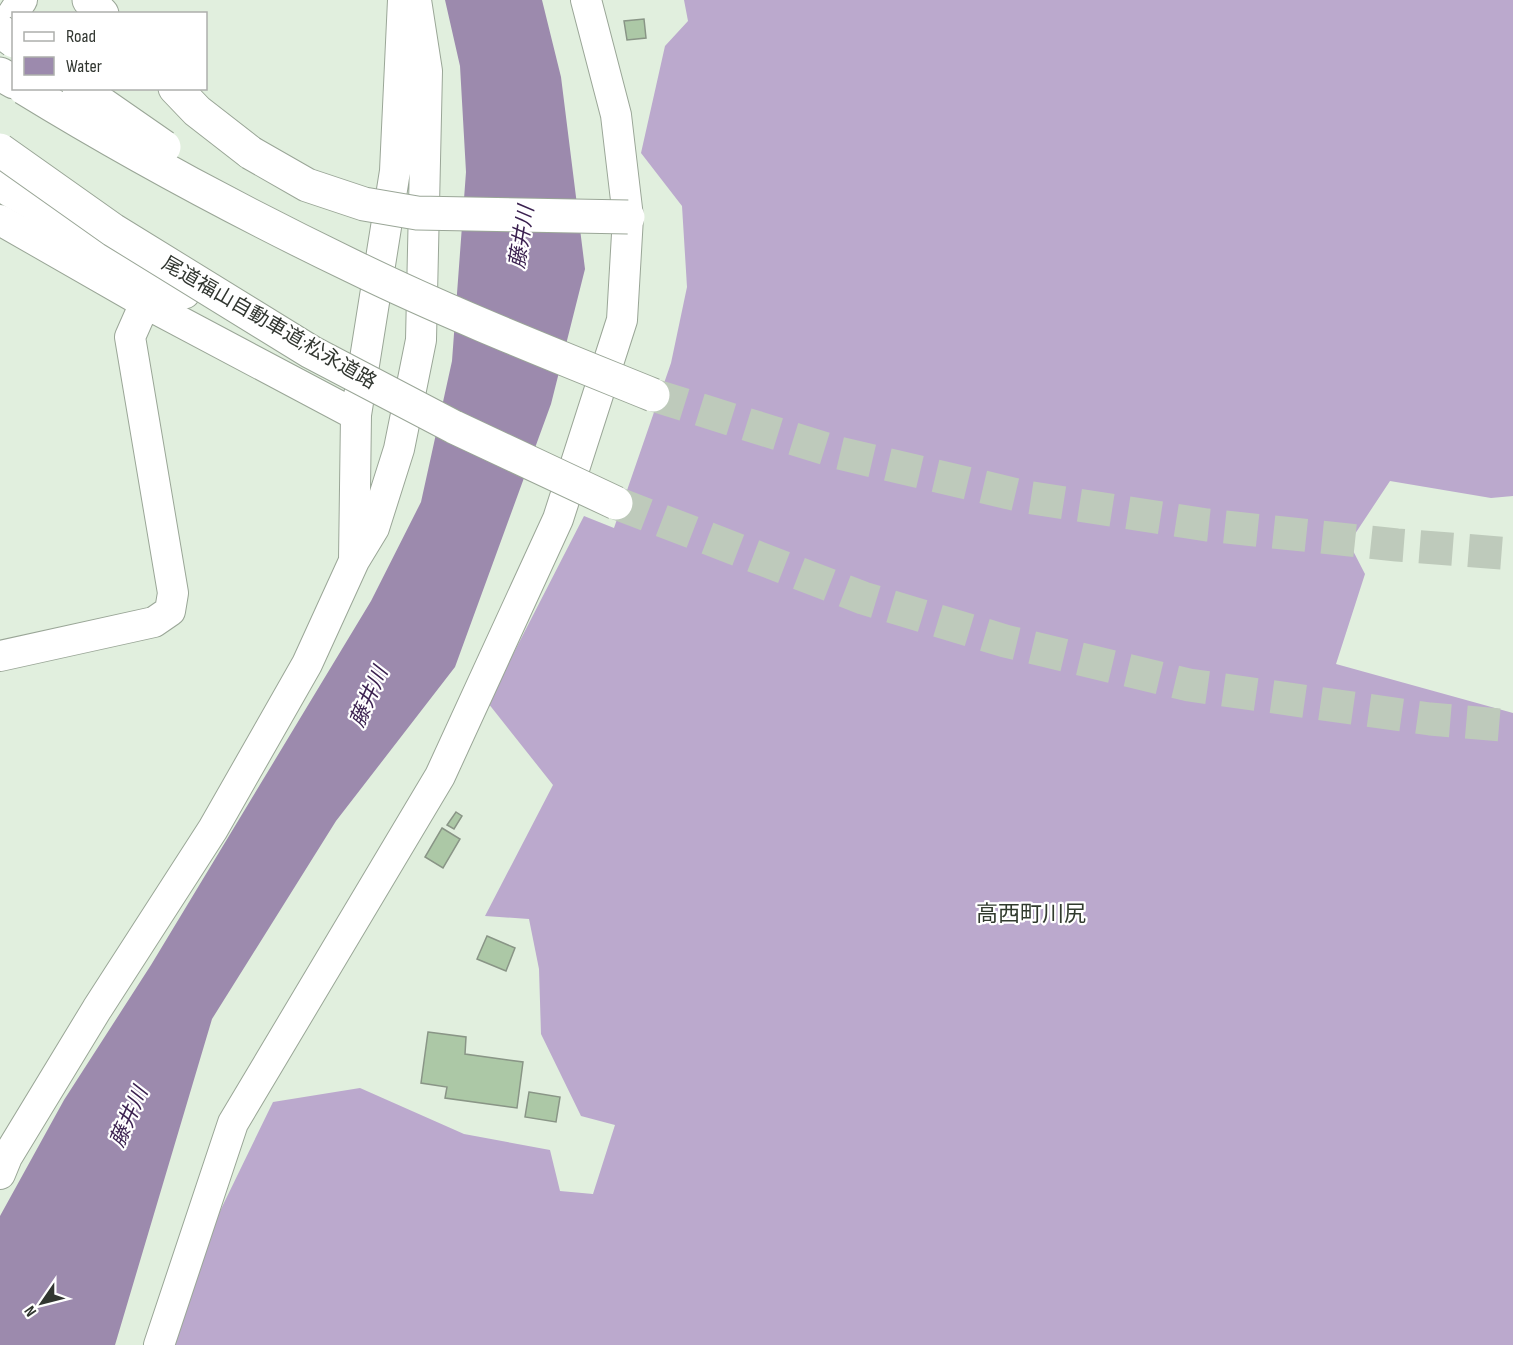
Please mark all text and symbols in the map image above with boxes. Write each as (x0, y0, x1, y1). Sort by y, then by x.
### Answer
legend (12, 12, 207, 90)
text: Road (66, 26, 96, 47)
text: Water (66, 56, 102, 77)
water label: 藤井川 (505, 202, 540, 270)
street label: 尾道福山自動車道;松永道路 (157, 252, 381, 394)
water label: 藤井川 (345, 661, 394, 731)
district label: 高西町川尻 (976, 901, 1086, 928)
water label: 藤井川 (105, 1081, 154, 1151)
north arrow (12, 1273, 72, 1333)
text: N (21, 1302, 41, 1320)

